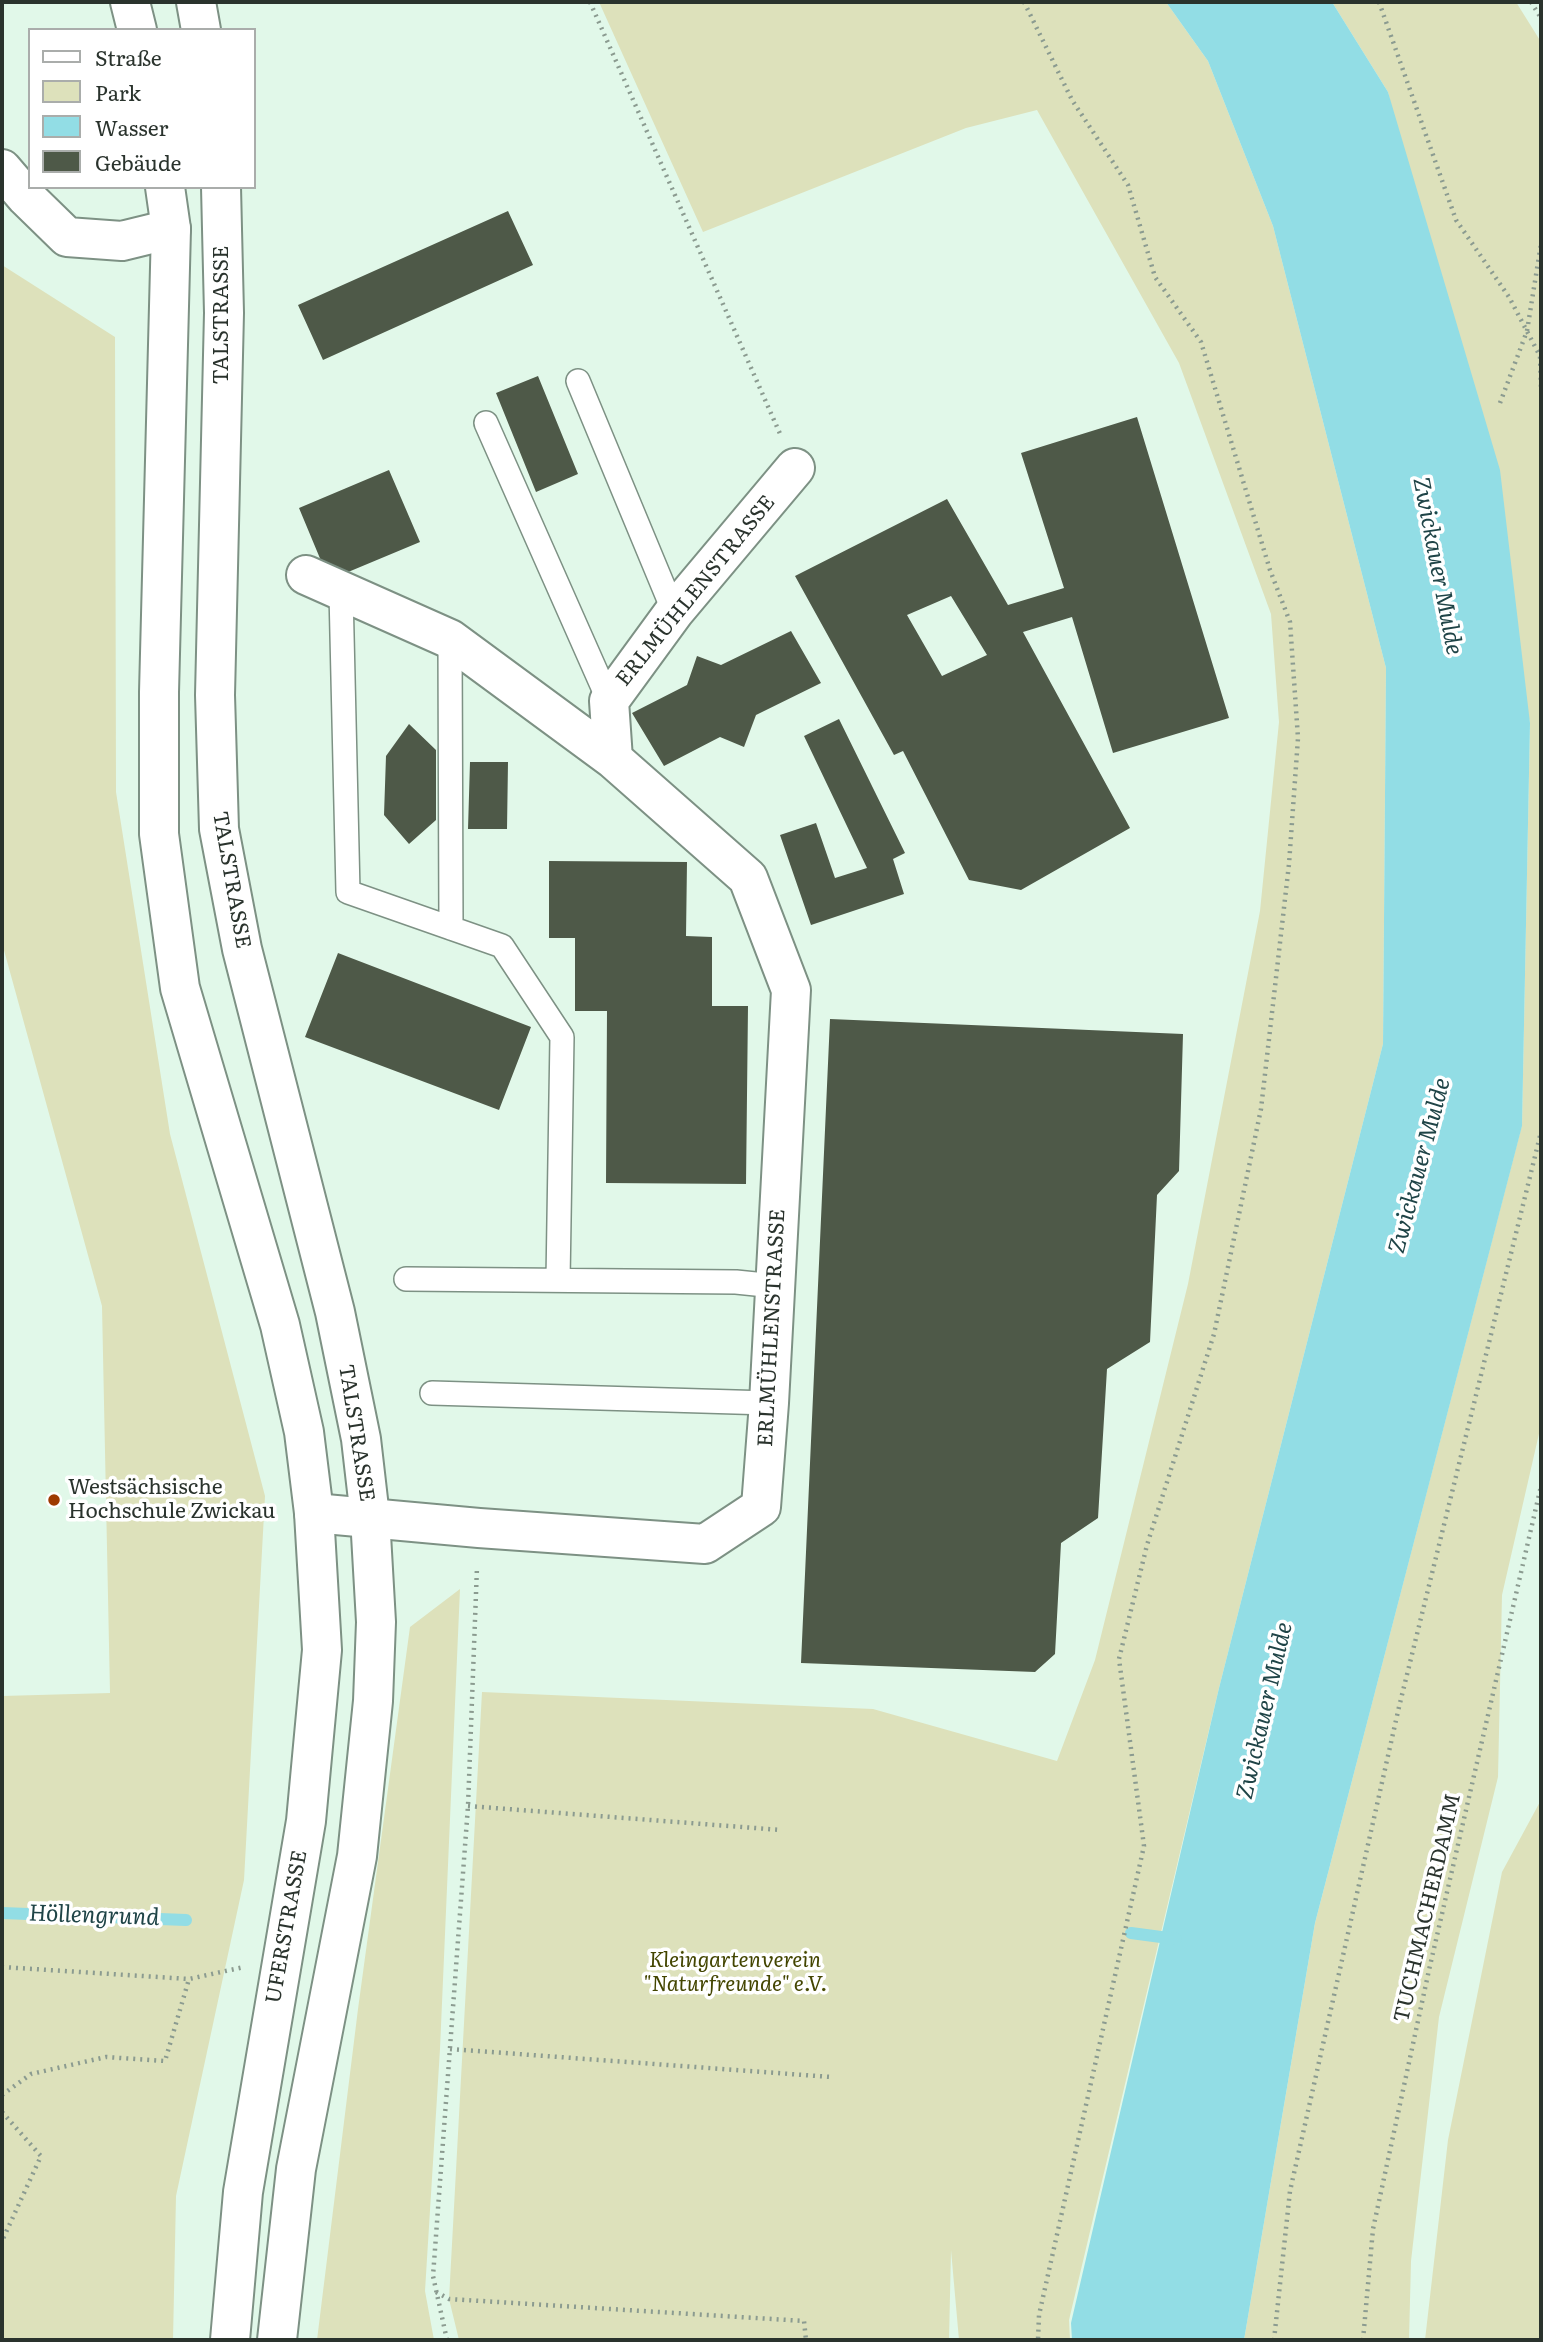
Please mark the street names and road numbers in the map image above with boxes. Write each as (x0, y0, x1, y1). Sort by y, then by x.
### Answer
street label: TALSTRASSE (209, 246, 235, 384)
street label: ERLMÜHLENSTRASSE (611, 491, 781, 691)
street label: TALSTRASSE (207, 809, 255, 951)
street label: ERLMÜHLENSTRASSE (753, 1208, 791, 1448)
street label: TALSTRASSE (333, 1362, 379, 1504)
street label: TUCHMACHERDAMM (1389, 1791, 1467, 2025)
street label: UFERSTRASSE (261, 1848, 313, 2006)

